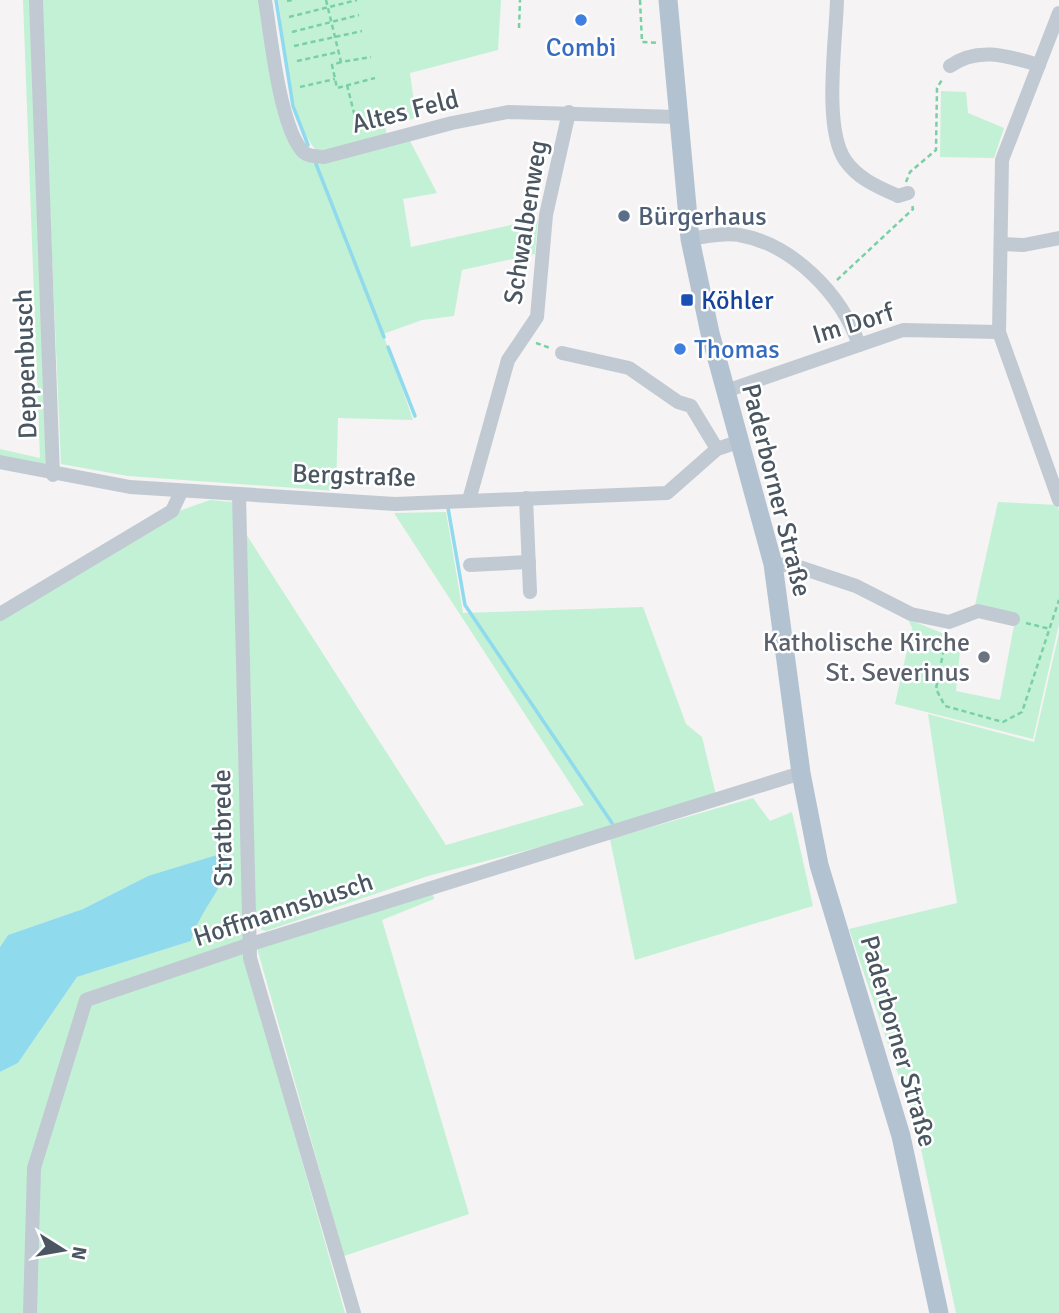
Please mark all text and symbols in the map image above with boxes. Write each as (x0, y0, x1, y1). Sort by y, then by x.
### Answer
marker: Combi (573, 12, 589, 28)
place label: Combi (546, 32, 616, 64)
street label: Altes Feld (349, 83, 462, 141)
street label: Schwalbenweg (497, 138, 555, 306)
place label: Bürgerhaus (638, 201, 767, 233)
marker: Bürgerhaus (616, 208, 632, 224)
place label: Köhler (701, 285, 774, 317)
street label: Deppenbusch (7, 288, 45, 440)
marker: Köhler (679, 292, 695, 308)
street label: Im Dorf (809, 296, 899, 351)
place label: Thomas (694, 334, 780, 366)
marker: Thomas (672, 341, 688, 357)
street label: Paderborner Straße (734, 380, 818, 600)
street label: Bergstraße (291, 458, 417, 494)
place label: Katholische Kirche St. Severinus (763, 627, 970, 689)
marker: Katholische Kirche St. Severinus (976, 649, 992, 665)
street label: Stratbrede (206, 769, 240, 887)
street label: Hoffmannsbusch (189, 866, 377, 954)
street label: Paderborner Straße (853, 932, 944, 1151)
north arrow (28, 1215, 98, 1285)
text: N (66, 1244, 92, 1262)

